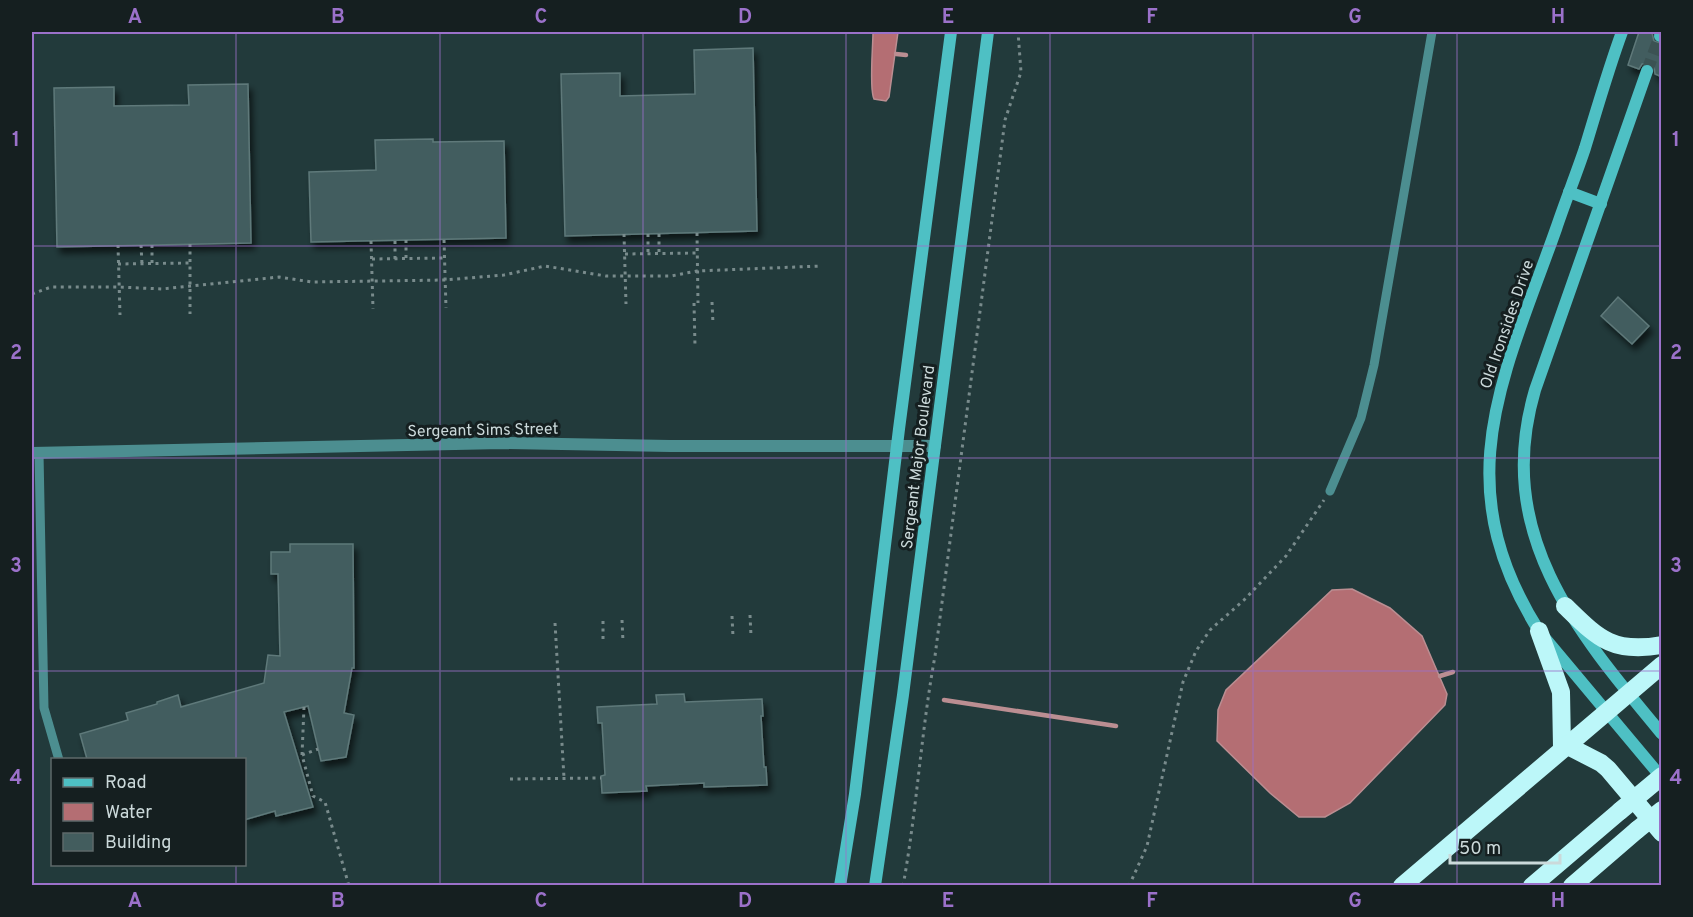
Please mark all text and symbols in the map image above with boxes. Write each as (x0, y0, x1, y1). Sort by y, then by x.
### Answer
text: A (128, 5, 142, 31)
text: B (331, 5, 345, 31)
text: C (535, 5, 547, 31)
text: D (738, 5, 752, 31)
text: E (942, 5, 954, 31)
text: F (1146, 5, 1158, 31)
text: G (1348, 5, 1362, 31)
text: H (1551, 5, 1565, 31)
text: 1 (12, 128, 20, 154)
text: 1 (1672, 128, 1680, 154)
street label: Old Ironsides Drive (1476, 258, 1539, 392)
text: 2 (10, 341, 22, 367)
text: 2 (1670, 341, 1682, 367)
street label: Sergeant Major Boulevard (898, 364, 940, 550)
street label: Sergeant Sims Street (407, 420, 559, 442)
text: 3 (10, 554, 22, 580)
text: 3 (1670, 554, 1682, 580)
legend (51, 758, 246, 866)
text: 4 (10, 766, 22, 792)
text: 4 (1670, 766, 1682, 792)
text: Road (105, 772, 147, 795)
text: Water (105, 802, 152, 825)
scale bar (1450, 827, 1560, 865)
text: Building (105, 832, 171, 855)
text: 50 m (1459, 838, 1501, 861)
text: A (128, 889, 142, 915)
text: B (331, 889, 345, 915)
text: C (535, 889, 547, 915)
text: D (738, 889, 752, 915)
text: E (942, 889, 954, 915)
text: F (1146, 889, 1158, 915)
text: G (1348, 889, 1362, 915)
text: H (1551, 889, 1565, 915)

